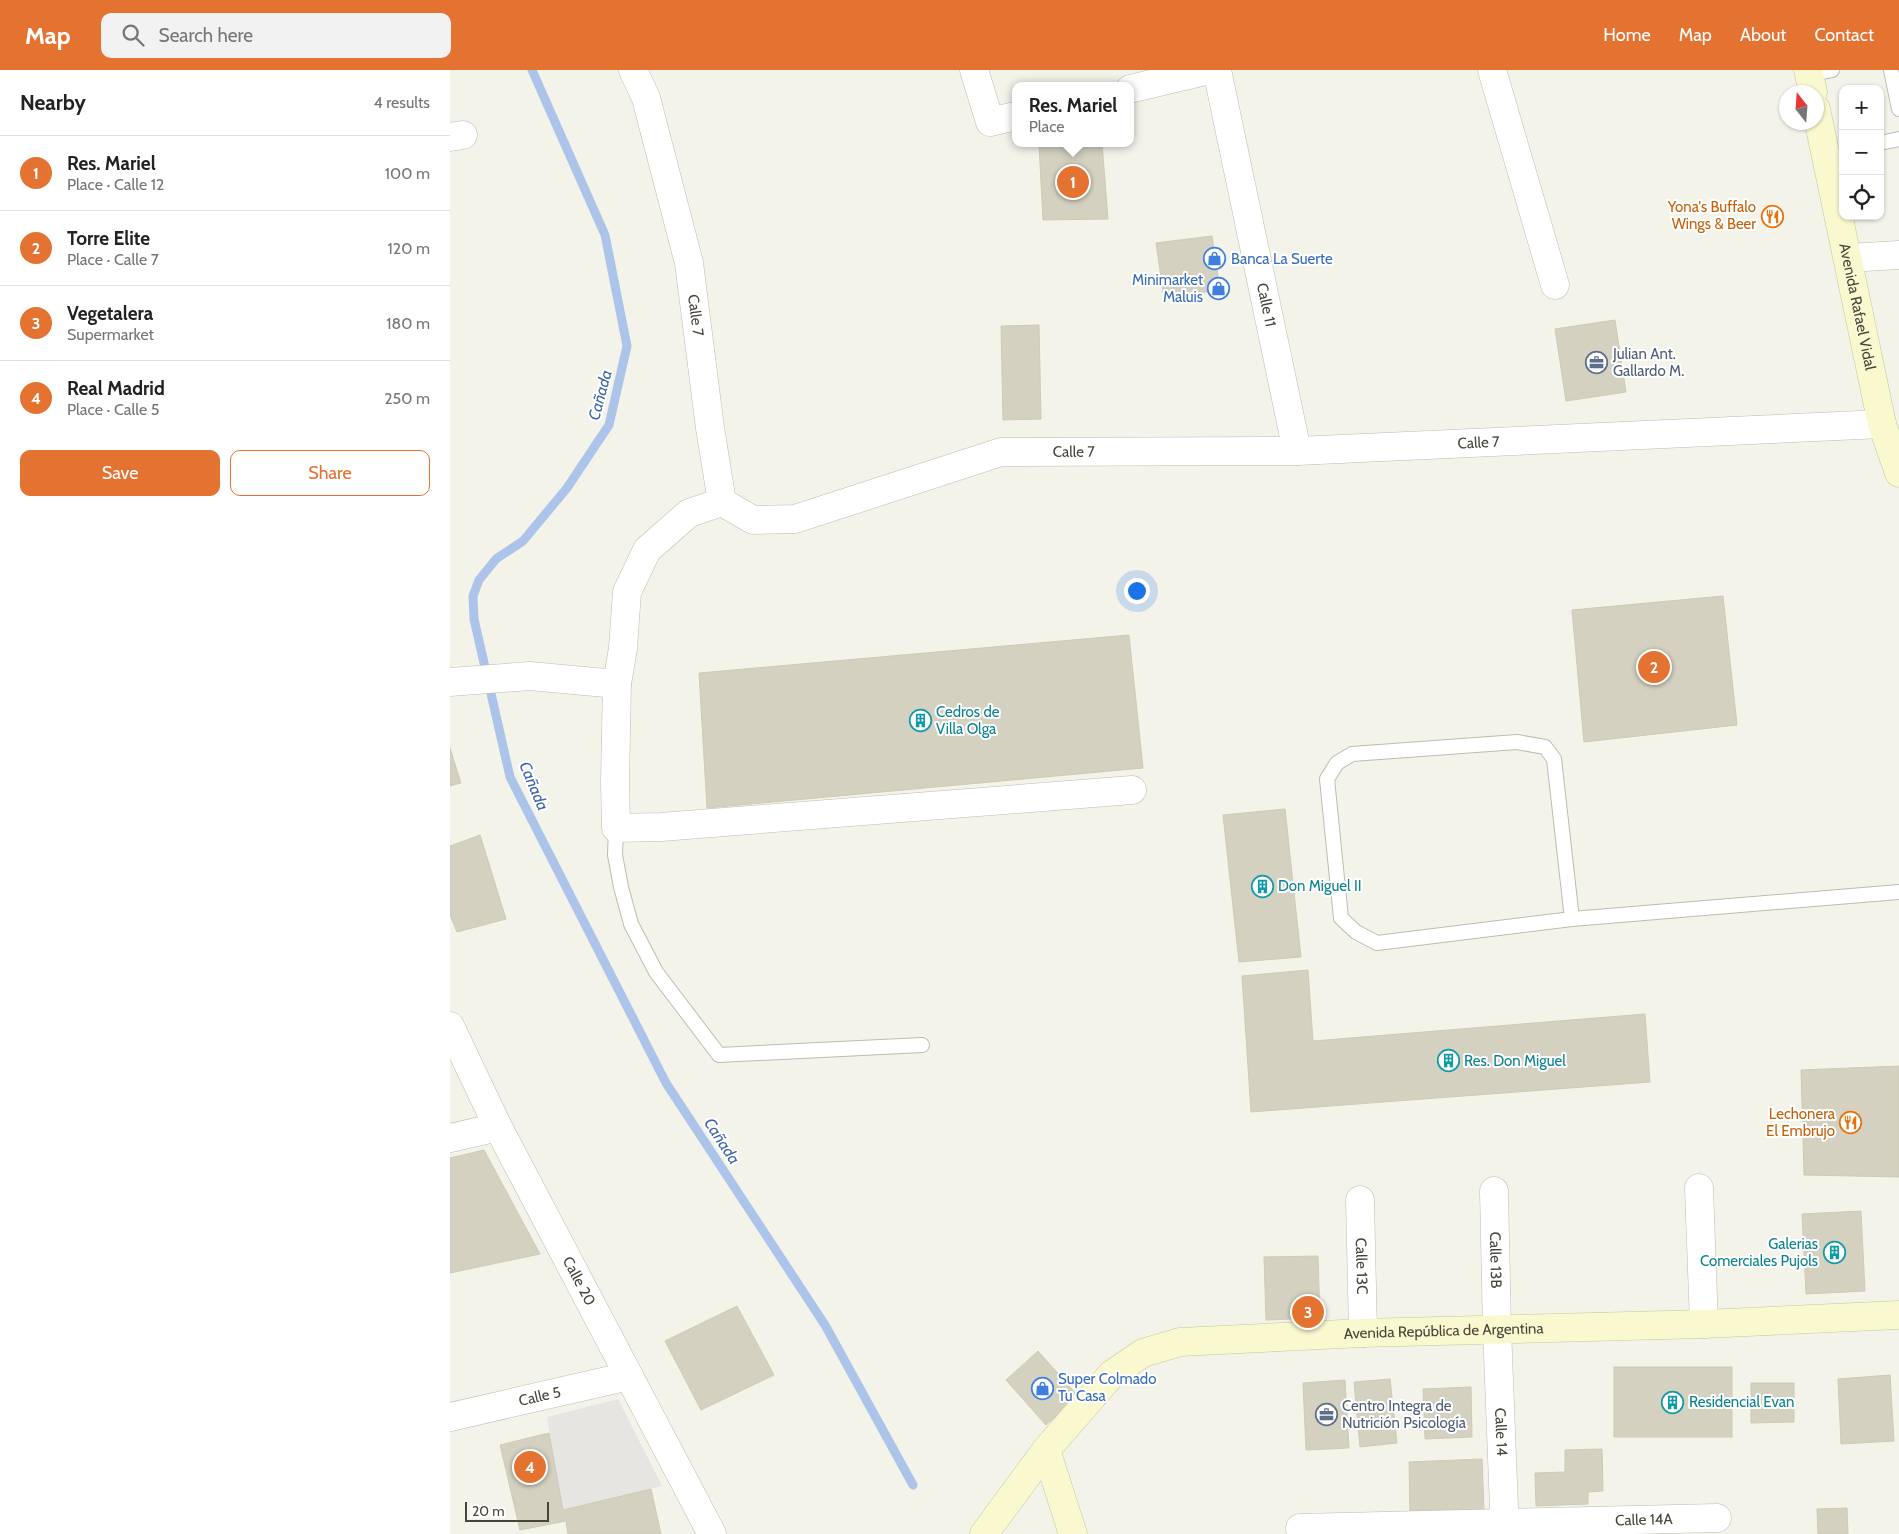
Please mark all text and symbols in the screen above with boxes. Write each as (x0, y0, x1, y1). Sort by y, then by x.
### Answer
search box (101, 13, 451, 58)
text: Map (25, 21, 71, 50)
icon: search (119, 21, 147, 49)
text: Search here (159, 24, 253, 47)
text: Home (1603, 24, 1651, 46)
text: Map (1679, 24, 1712, 46)
text: About (1740, 24, 1786, 46)
text: Contact (1814, 24, 1874, 46)
popup (1012, 82, 1134, 147)
north arrow (1779, 85, 1824, 130)
map controls (1839, 85, 1884, 220)
button: + (1839, 85, 1884, 130)
text: Nearby (20, 90, 86, 115)
text: 4 results (373, 93, 430, 112)
text: Res. Mariel (1029, 94, 1117, 117)
text: Place (1029, 117, 1065, 136)
button: − (1839, 130, 1884, 175)
text: Res. Mariel (67, 152, 156, 175)
pin: 1 (1057, 163, 1089, 201)
text: 1 (33, 164, 39, 183)
text: 100 m (385, 164, 430, 183)
text: Place · Calle 12 (67, 175, 164, 194)
button: locate (1839, 175, 1884, 220)
place label: Yona's Buffalo Wings & Beer (1667, 198, 1756, 233)
restaurant icon: Yona's Buffalo Wings & Beer (1760, 204, 1784, 228)
text: Torre Elite (67, 227, 150, 250)
text: 2 (32, 239, 40, 258)
text: 120 m (388, 239, 430, 258)
street label: Avenida Rafael Vidal (1835, 242, 1880, 372)
shop icon: Banca La Suerte (1203, 247, 1227, 271)
text: Place · Calle 7 (67, 250, 159, 269)
place label: Banca La Suerte (1231, 250, 1333, 268)
place label: Minimarket Maluis (1132, 271, 1203, 306)
shop icon: Minimarket Maluis (1207, 277, 1231, 301)
street label: Calle 11 (1253, 281, 1280, 328)
street label: Calle 7 (684, 293, 707, 338)
text: Vegetalera (67, 302, 153, 325)
text: 3 (32, 314, 40, 333)
text: 180 m (386, 314, 430, 333)
text: Supermarket (67, 325, 154, 344)
place label: Julian Ant. Gallardo M. (1612, 345, 1684, 380)
office icon: Julian Ant. Gallardo M. (1585, 351, 1609, 375)
water label: Cañada (584, 368, 616, 422)
text: Real Madrid (67, 377, 165, 400)
text: 4 (31, 389, 41, 408)
text: 250 m (384, 389, 430, 408)
text: Place · Calle 5 (67, 400, 159, 419)
street label: Calle 7 (1457, 433, 1501, 453)
street label: Calle 7 (1053, 443, 1095, 461)
button: Save (20, 450, 220, 496)
button: Share (230, 450, 430, 496)
your location (1124, 578, 1150, 604)
pin: 2 (1638, 648, 1670, 686)
place label: Cedros de Villa Olga (936, 703, 1000, 738)
building icon: Cedros de Villa Olga (908, 709, 932, 733)
water label: Cañada (515, 759, 553, 813)
building icon: Don Miguel II (1250, 874, 1274, 898)
place label: Don Miguel II (1278, 877, 1362, 895)
building icon: Res. Don Miguel (1436, 1049, 1460, 1073)
place label: Res. Don Miguel (1464, 1052, 1566, 1070)
place label: Lechonera El Embrujo (1766, 1105, 1836, 1140)
restaurant icon: Lechonera El Embrujo (1839, 1111, 1863, 1135)
water label: Cañada (700, 1114, 744, 1168)
street label: Calle 13B (1486, 1232, 1505, 1288)
place label: Galerias Comerciales Pujols (1700, 1235, 1818, 1270)
street label: Calle 13C (1352, 1237, 1371, 1295)
building icon: Galerias Comerciales Pujols (1822, 1241, 1846, 1265)
street label: Calle 20 (559, 1254, 599, 1309)
pin: 3 (1292, 1293, 1324, 1331)
street label: Avenida República de Argentina (1343, 1319, 1545, 1343)
place label: Super Colmado Tu Casa (1058, 1370, 1156, 1405)
shop icon: Super Colmado Tu Casa (1030, 1376, 1054, 1400)
street label: Calle 5 (517, 1383, 562, 1410)
building icon: Residencial Evan (1661, 1390, 1685, 1414)
place label: Residencial Evan (1689, 1393, 1794, 1411)
place label: Centro Integra de Nutrición Psicología (1342, 1397, 1467, 1432)
office icon: Centro Integra de Nutrición Psicología (1314, 1403, 1338, 1427)
street label: Calle 14 (1491, 1408, 1511, 1457)
pin: 4 (514, 1448, 546, 1486)
scale bar (465, 1499, 549, 1522)
text: 20 m (472, 1502, 505, 1520)
street label: Calle 14A (1615, 1510, 1674, 1529)

